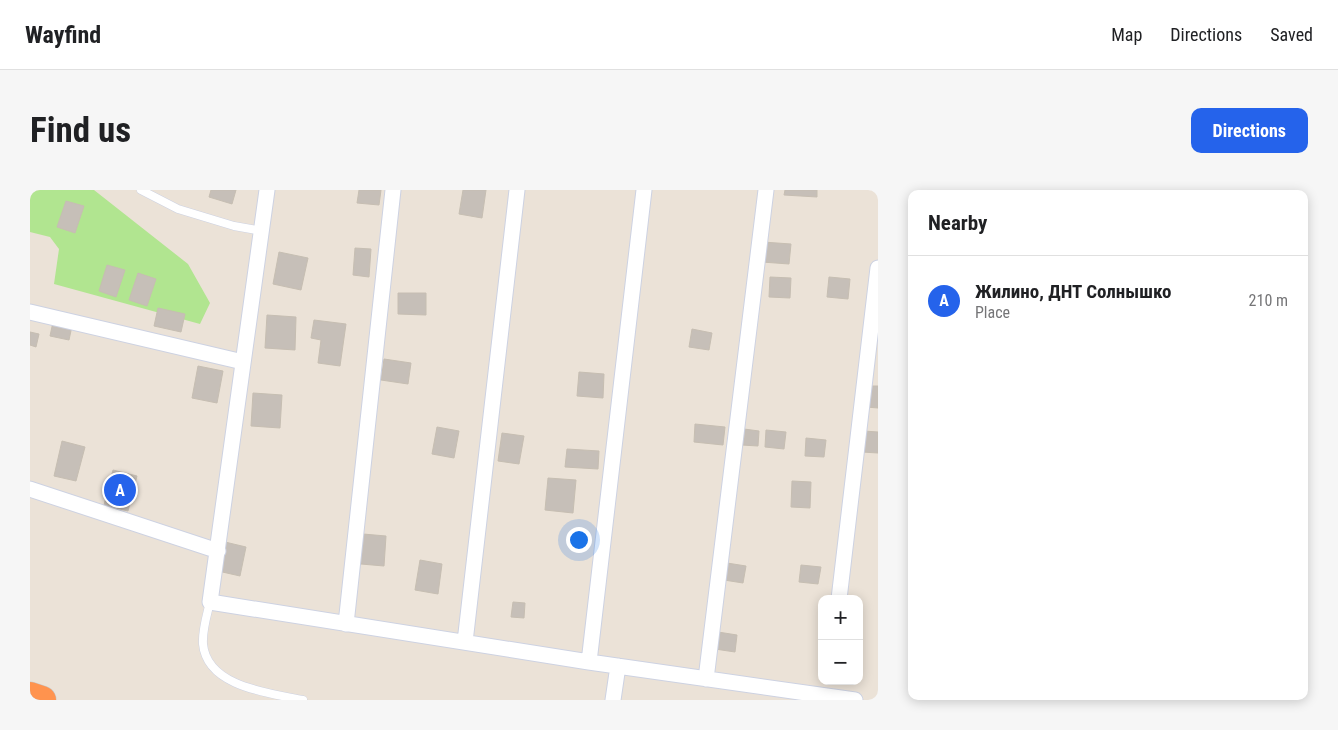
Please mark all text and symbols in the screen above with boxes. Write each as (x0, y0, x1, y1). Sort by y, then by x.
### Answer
text: Wayfind (25, 21, 101, 49)
text: Map (1111, 24, 1142, 45)
text: Directions (1170, 24, 1242, 45)
text: Saved (1270, 24, 1313, 45)
button: Directions (1191, 108, 1308, 153)
text: Find us (30, 110, 131, 151)
text: Nearby (928, 211, 987, 235)
text: Жилино, ДНТ Солнышко (975, 280, 1171, 303)
text: A (939, 291, 949, 310)
text: 210 m (1249, 291, 1288, 310)
text: Place (975, 303, 1010, 322)
pin: A (104, 471, 136, 509)
your location (566, 527, 592, 553)
map controls (818, 595, 863, 685)
button: + (818, 595, 863, 640)
button: − (818, 640, 863, 685)

